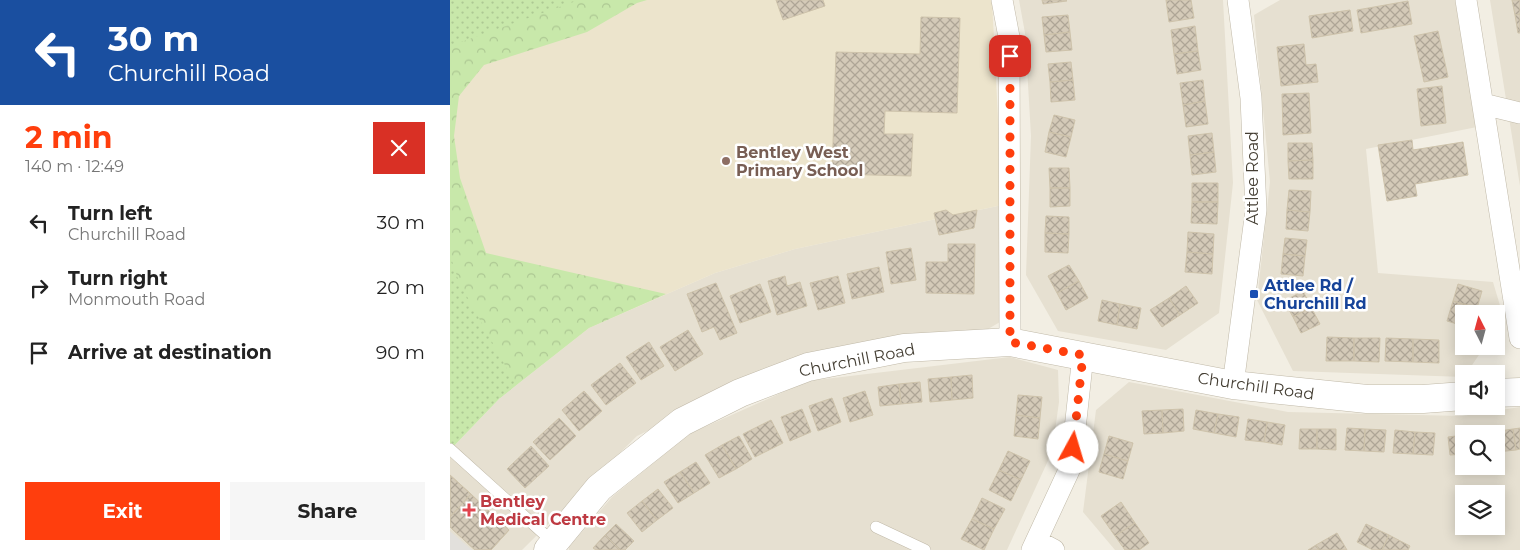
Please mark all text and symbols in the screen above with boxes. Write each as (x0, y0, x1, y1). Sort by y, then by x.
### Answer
text: 30 m (108, 17, 199, 60)
icon: left (25, 20, 90, 85)
pin (989, 35, 1031, 77)
icon: arrive (996, 42, 1024, 70)
text: Churchill Road (108, 60, 270, 87)
text: 2 min (25, 119, 112, 156)
button: close (373, 122, 425, 174)
street label: Attlee Road (1243, 131, 1262, 225)
place label: Bentley West Primary School (736, 143, 863, 180)
marker: Bentley West Primary School (720, 155, 732, 167)
text: 140 m · 12:49 (25, 157, 124, 176)
text: Turn left (68, 202, 153, 225)
icon: left (25, 209, 53, 237)
text: 30 m (377, 211, 425, 234)
text: Churchill Road (68, 225, 186, 244)
text: Turn right (68, 267, 168, 290)
icon: right (25, 274, 53, 302)
text: 20 m (377, 276, 425, 299)
place label: Attlee Rd / Churchill Rd (1263, 276, 1367, 313)
marker: Attlee Rd / Churchill Rd (1248, 288, 1260, 300)
text: Monmouth Road (68, 290, 205, 309)
north arrow (1455, 305, 1505, 355)
map controls (1455, 305, 1505, 535)
icon: arrive (25, 339, 53, 367)
street label: Churchill Road (797, 339, 917, 381)
text: Arrive at destination (68, 341, 272, 364)
text: 90 m (376, 341, 425, 364)
button: sound (1455, 365, 1505, 415)
street label: Churchill Road (1196, 368, 1316, 404)
position arrow (1046, 421, 1098, 473)
button: search (1455, 425, 1505, 475)
button: Exit (25, 482, 220, 540)
button: Share (230, 482, 425, 540)
button: layers (1455, 485, 1505, 535)
place label: Bentley Medical Centre (480, 492, 606, 529)
marker: Bentley Medical Centre (462, 503, 476, 517)

